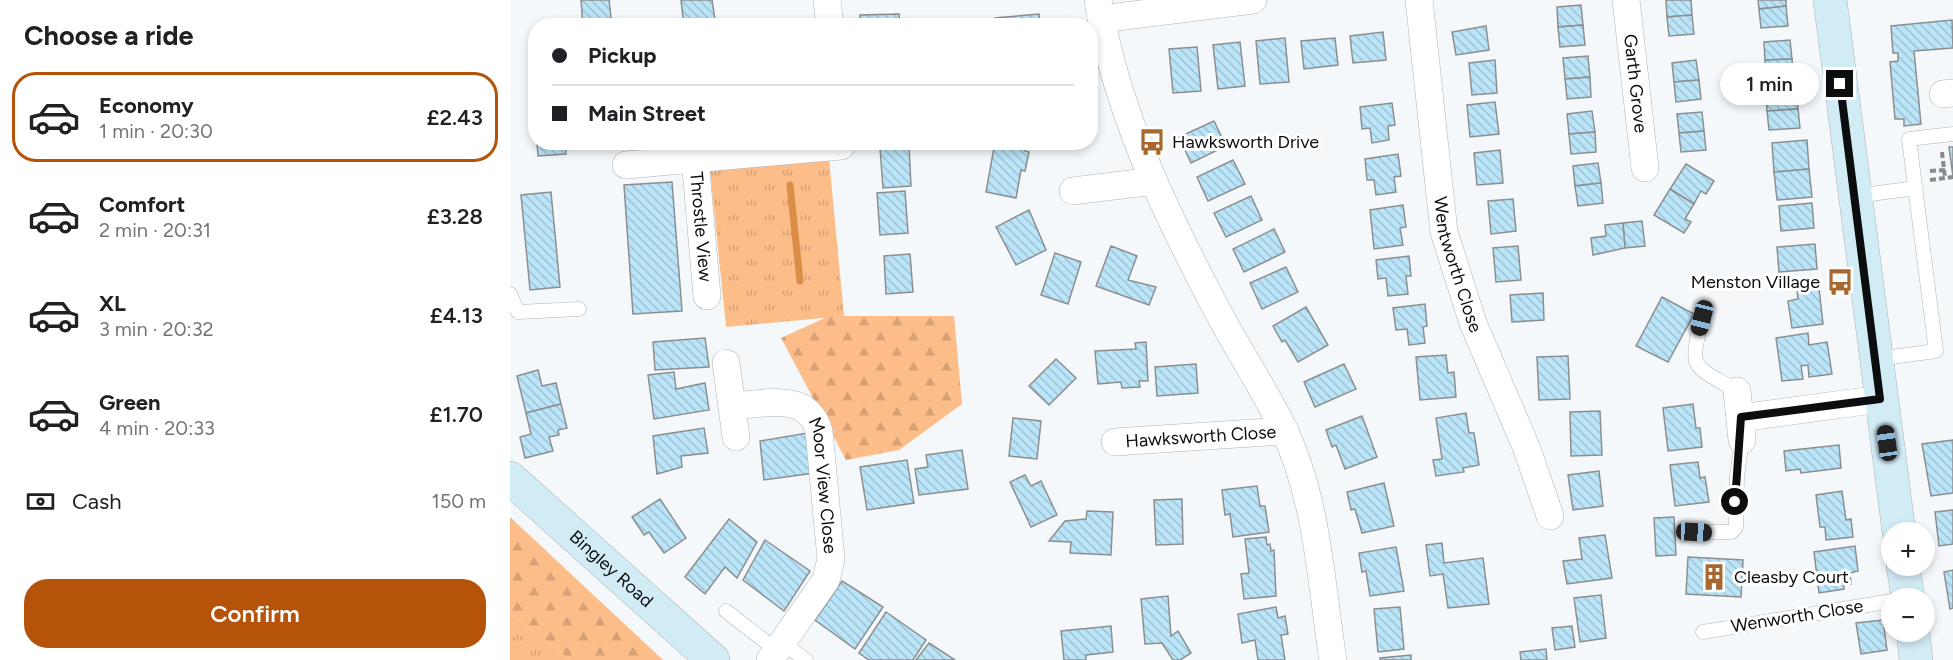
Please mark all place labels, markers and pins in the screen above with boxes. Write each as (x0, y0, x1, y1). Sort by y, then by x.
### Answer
bus stop icon: Hawksworth Drive (1137, 127, 1167, 157)
place label: Hawksworth Drive (1172, 131, 1319, 153)
bus stop icon: Menston Village (1825, 267, 1855, 297)
place label: Menston Village (1691, 271, 1820, 293)
building icon: Cleasby Court (1699, 562, 1729, 592)
place label: Cleasby Court (1734, 566, 1849, 588)

